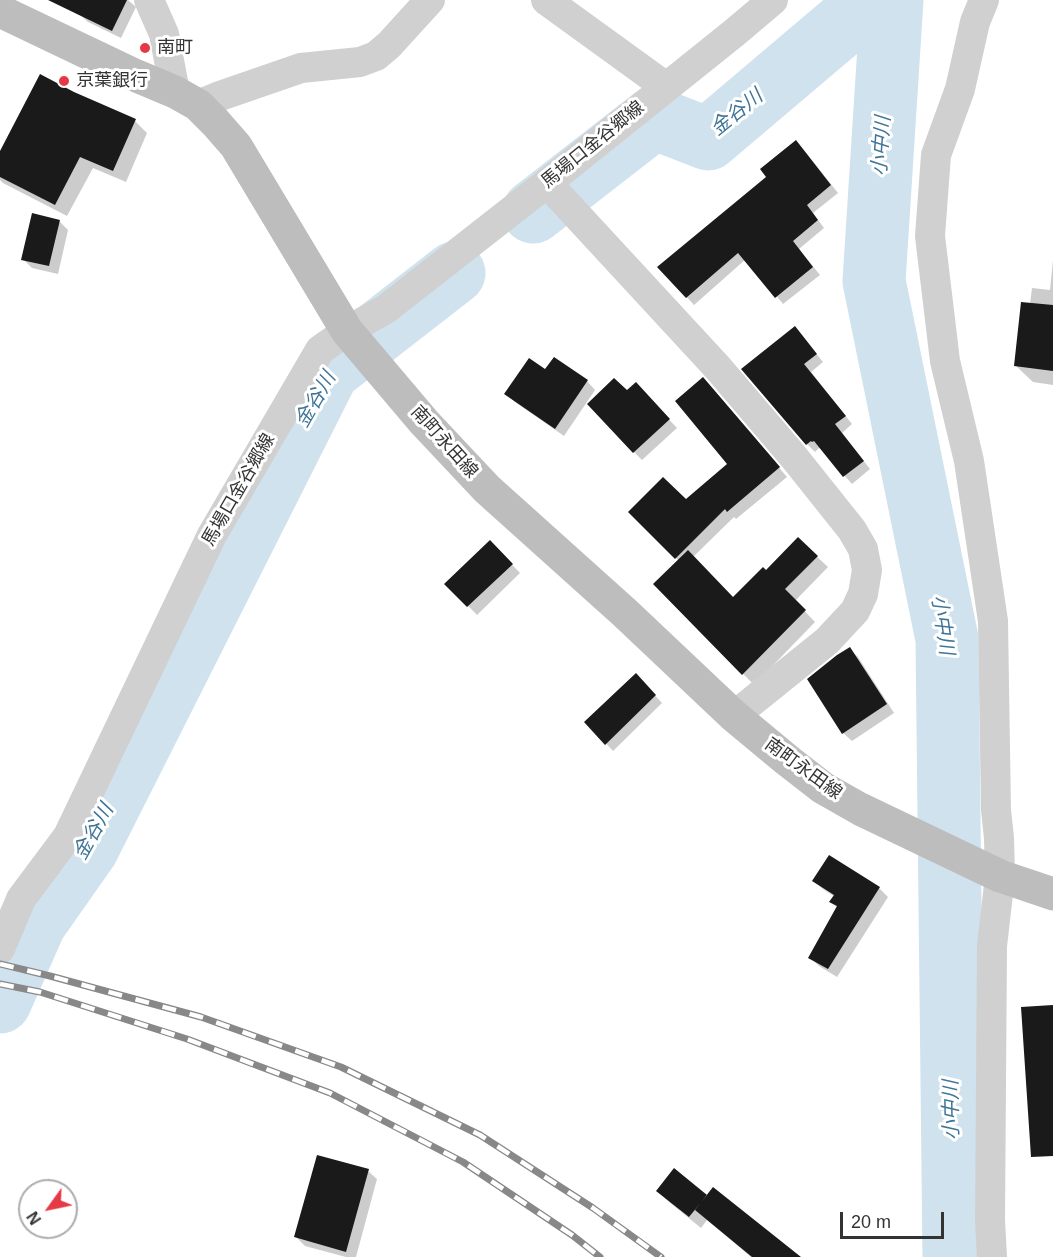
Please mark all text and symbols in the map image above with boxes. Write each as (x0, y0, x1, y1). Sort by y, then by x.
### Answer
place label: 南町 (157, 37, 193, 59)
marker: 南町 (138, 41, 152, 55)
place label: 京葉銀行 (76, 70, 148, 92)
marker: 京葉銀行 (57, 74, 71, 88)
water label: 金谷川 (706, 85, 768, 141)
street label: 馬場口金谷郷線 (537, 97, 649, 193)
water label: 小中川 (868, 115, 896, 177)
water label: 金谷川 (291, 368, 341, 432)
street label: 南町永田線 (406, 401, 482, 483)
street label: 馬場口金谷郷線 (198, 430, 280, 550)
water label: 小中川 (926, 594, 958, 656)
street label: 南町永田線 (760, 734, 846, 804)
water label: 金谷川 (69, 800, 119, 864)
water label: 小中川 (939, 1080, 965, 1140)
north arrow (18, 1179, 78, 1239)
scale bar (843, 1200, 946, 1238)
text: N (24, 1209, 44, 1227)
text: 20 m (851, 1212, 891, 1232)

